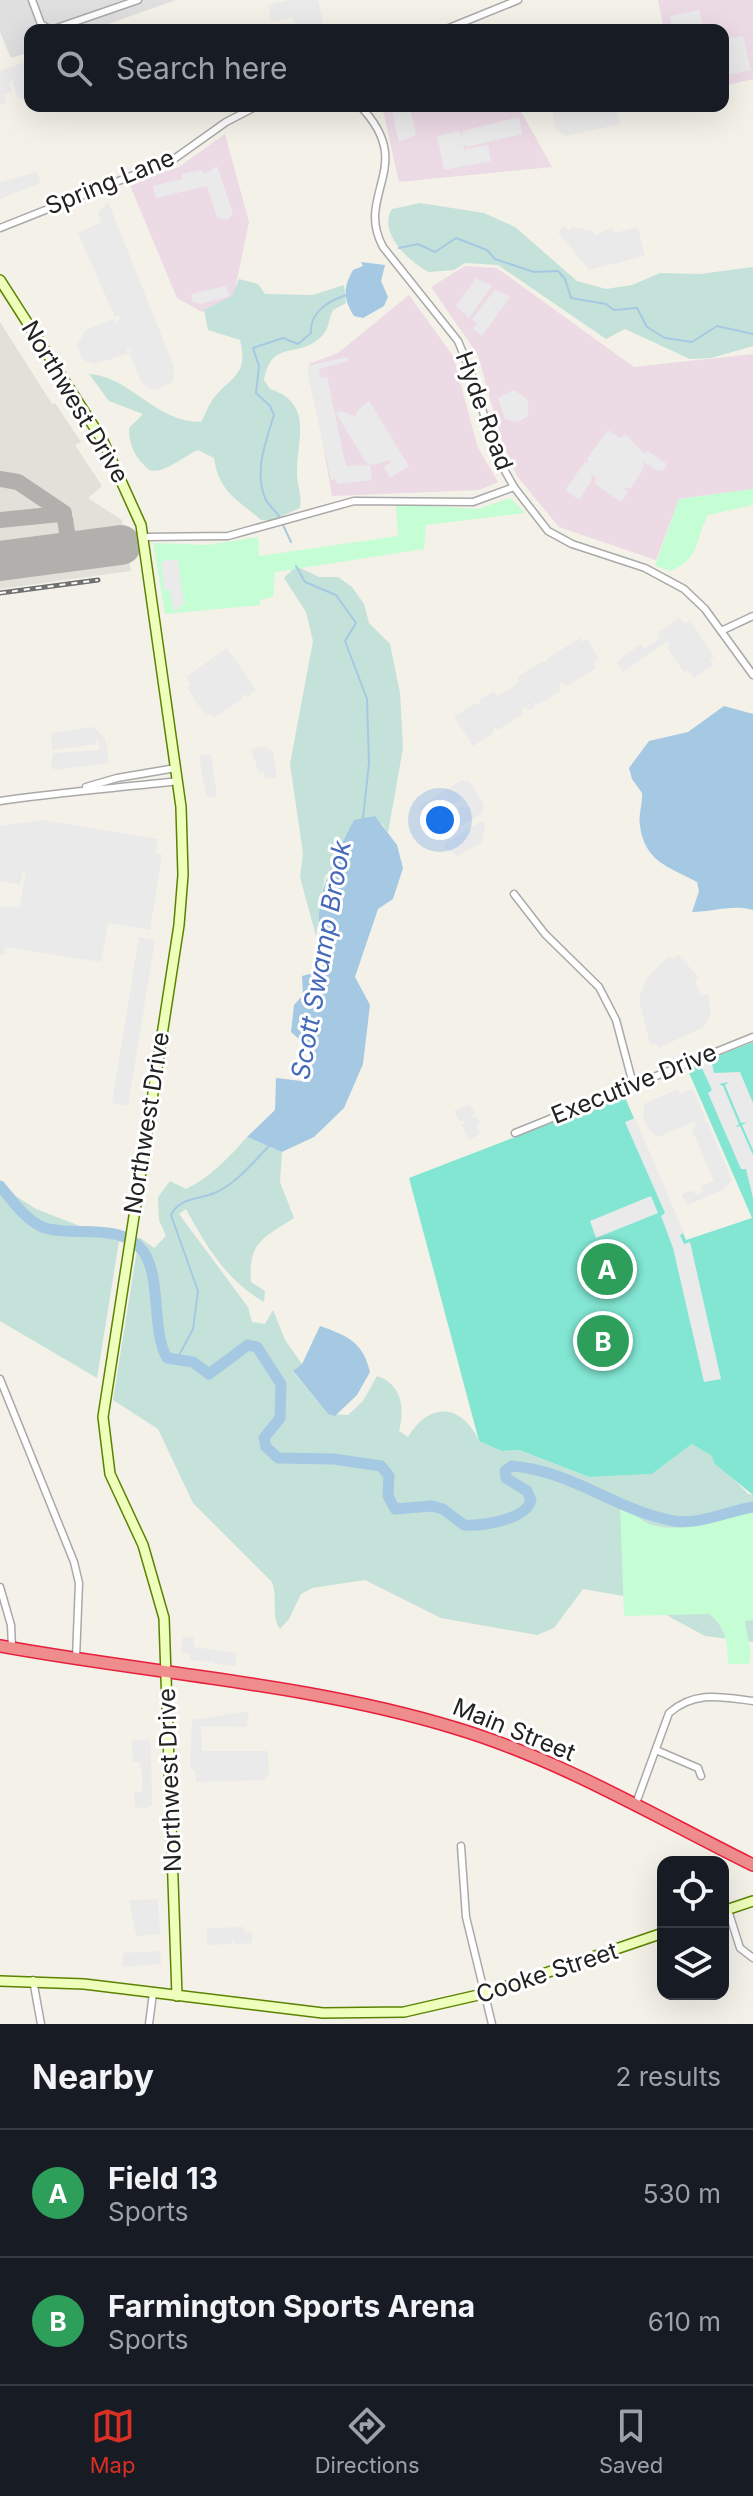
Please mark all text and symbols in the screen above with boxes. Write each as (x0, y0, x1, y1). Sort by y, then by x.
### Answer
search box (24, 24, 729, 112)
icon: search (52, 46, 96, 90)
text: Search here (116, 50, 288, 86)
street label: Spring Lane (41, 143, 178, 220)
street label: Northwest Drive (16, 315, 135, 488)
street label: Hyde Road (450, 347, 519, 474)
your location (420, 800, 460, 840)
water label: Scott Swamp Brook (284, 837, 357, 1082)
street label: Northwest Drive (118, 1030, 175, 1216)
street label: Executive Drive (547, 1037, 721, 1130)
pin: A (581, 1239, 633, 1299)
pin: B (577, 1311, 629, 1371)
street label: Northwest Drive (152, 1688, 187, 1872)
street label: Main Street (449, 1692, 580, 1767)
map controls (657, 1856, 729, 2000)
button: locate (657, 1856, 729, 1928)
button: layers (657, 1928, 729, 2000)
street label: Cooke Street (472, 1936, 622, 2009)
text: Nearby (32, 2056, 154, 2097)
text: 2 results (616, 2061, 721, 2092)
text: Field 13 (108, 2160, 218, 2196)
text: A (48, 2178, 68, 2209)
text: 530 m (643, 2178, 721, 2209)
text: Sports (108, 2196, 188, 2227)
text: Farmington Sports Arena (108, 2288, 475, 2324)
text: B (49, 2306, 67, 2337)
text: 610 m (648, 2306, 721, 2337)
text: Sports (108, 2324, 188, 2355)
tab: Map (90, 2404, 135, 2478)
tab: Directions (315, 2404, 420, 2478)
tab: Saved (599, 2404, 663, 2478)

